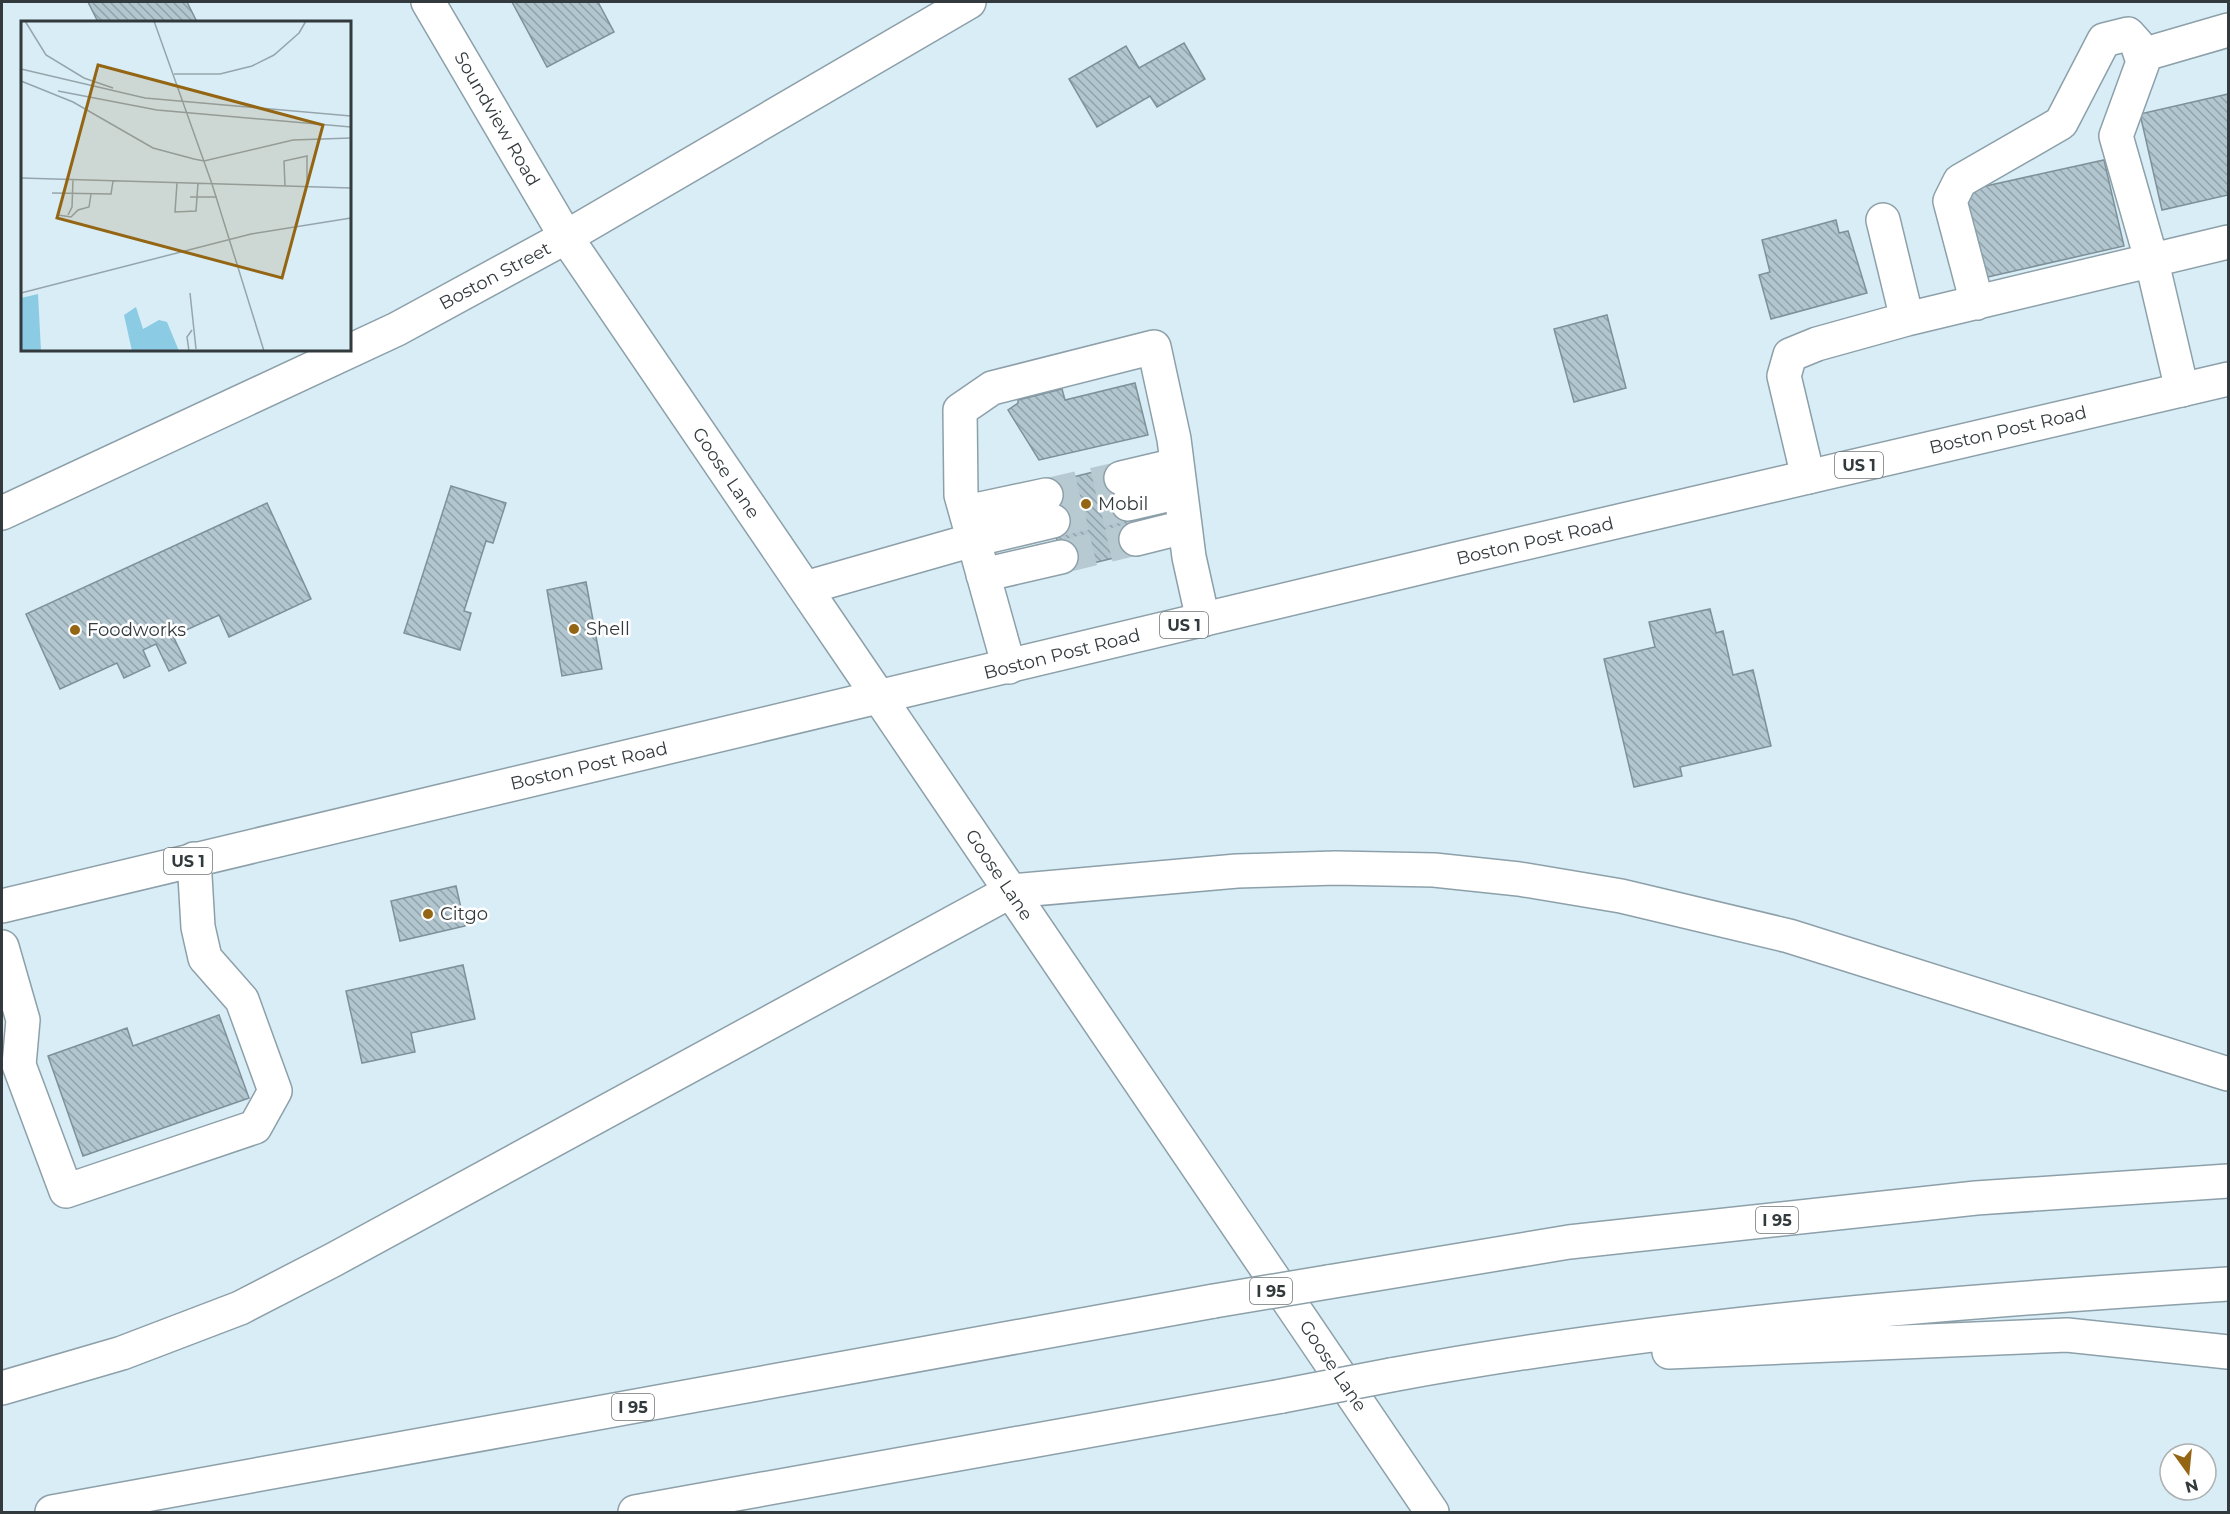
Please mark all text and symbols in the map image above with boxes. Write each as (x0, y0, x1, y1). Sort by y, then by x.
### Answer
inset map (21, 21, 351, 351)
street label: Soundview Road (450, 48, 544, 190)
street label: Boston Street (435, 237, 555, 315)
street label: Boston Post Road (1927, 401, 2089, 459)
street label: Goose Lane (687, 423, 765, 523)
road number: US 1 (1835, 452, 1883, 478)
place label: Mobil (1098, 493, 1148, 515)
marker: Mobil (1079, 497, 1093, 511)
street label: Boston Post Road (1454, 512, 1616, 570)
road number: US 1 (1160, 612, 1208, 638)
place label: Shell (586, 618, 630, 640)
place label: Foodworks (87, 619, 186, 641)
marker: Shell (567, 622, 581, 636)
marker: Foodworks (68, 623, 82, 637)
street label: Boston Post Road (981, 624, 1143, 684)
street label: Boston Post Road (508, 737, 670, 795)
street label: Goose Lane (960, 825, 1038, 925)
road number: US 1 (164, 848, 212, 874)
place label: Citgo (440, 903, 488, 925)
marker: Citgo (421, 907, 435, 921)
road number: I 95 (1756, 1207, 1798, 1233)
road number: I 95 (1250, 1278, 1292, 1304)
street label: Goose Lane (1294, 1316, 1372, 1416)
road number: I 95 (612, 1394, 654, 1420)
north arrow (2158, 1442, 2218, 1502)
text: N (2183, 1475, 2200, 1497)

